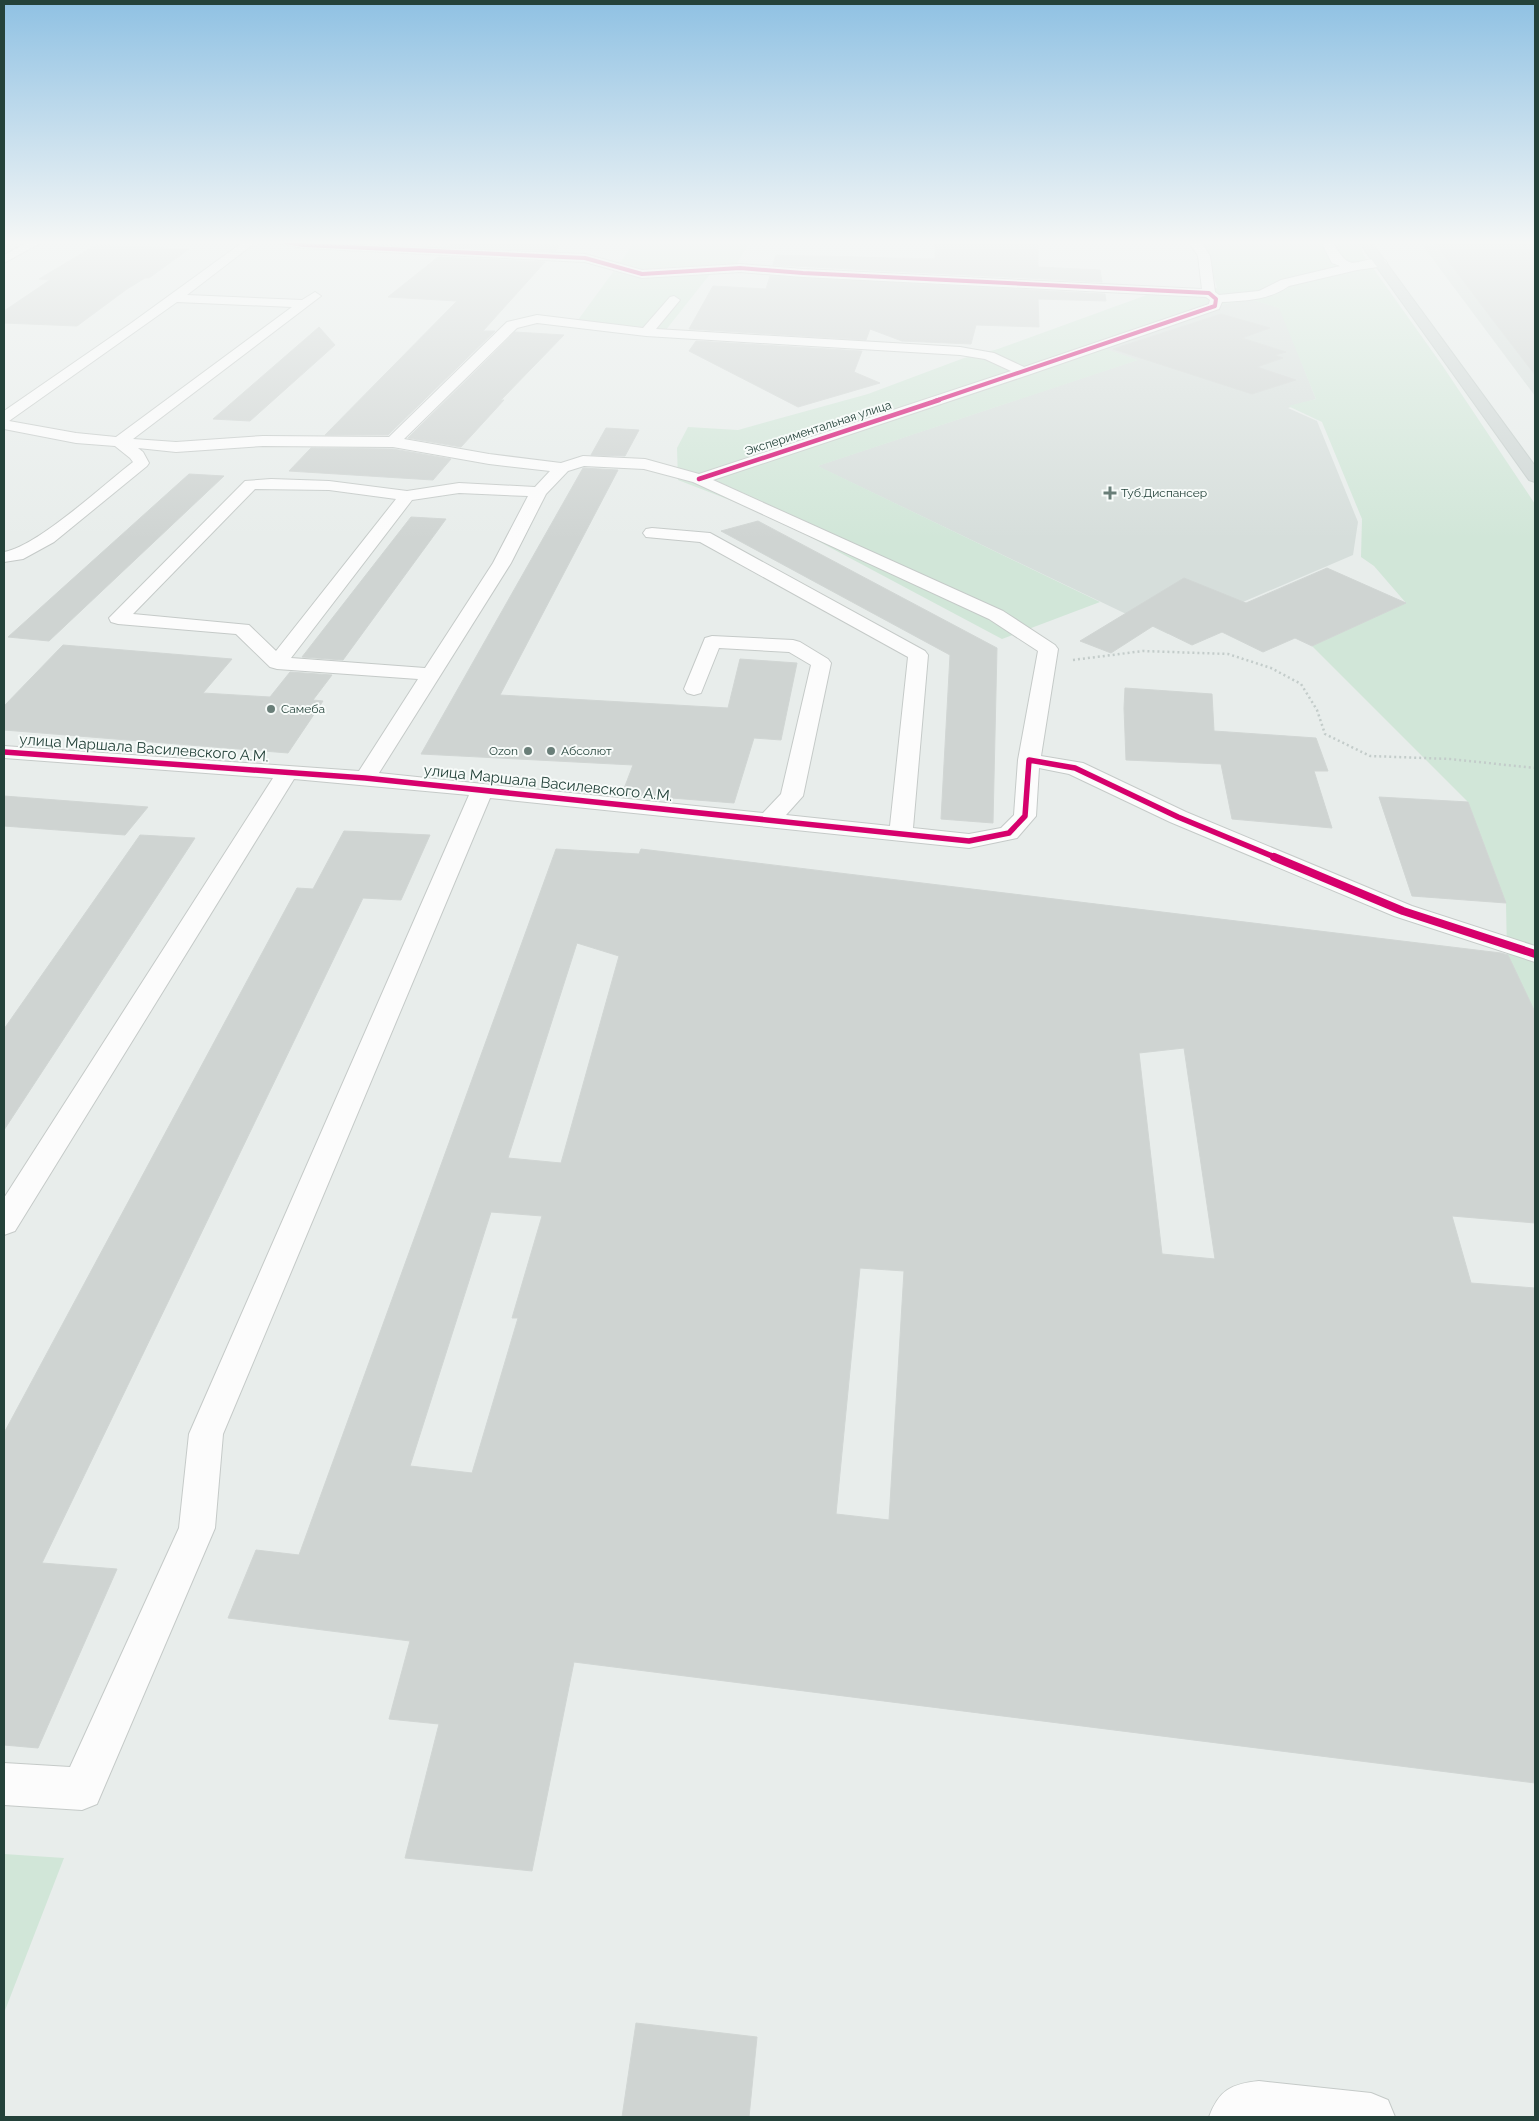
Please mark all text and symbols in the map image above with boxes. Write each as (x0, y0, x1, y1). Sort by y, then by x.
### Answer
street label: Экспериментальная улица (743, 398, 893, 458)
marker: Туб.Диспансер (1103, 486, 1117, 500)
place label: Туб.Диспансер (1121, 486, 1207, 500)
place label: Самеба (281, 702, 325, 716)
marker: Самеба (265, 703, 277, 715)
street label: улица Маршала Василевского А.М. (19, 730, 269, 766)
place label: Ozon (489, 744, 518, 758)
place label: Абсолют (561, 744, 612, 758)
marker: Ozon (522, 745, 534, 757)
marker: Абсолют (545, 745, 557, 757)
street label: улица Маршала Василевского А.М. (423, 761, 673, 805)

